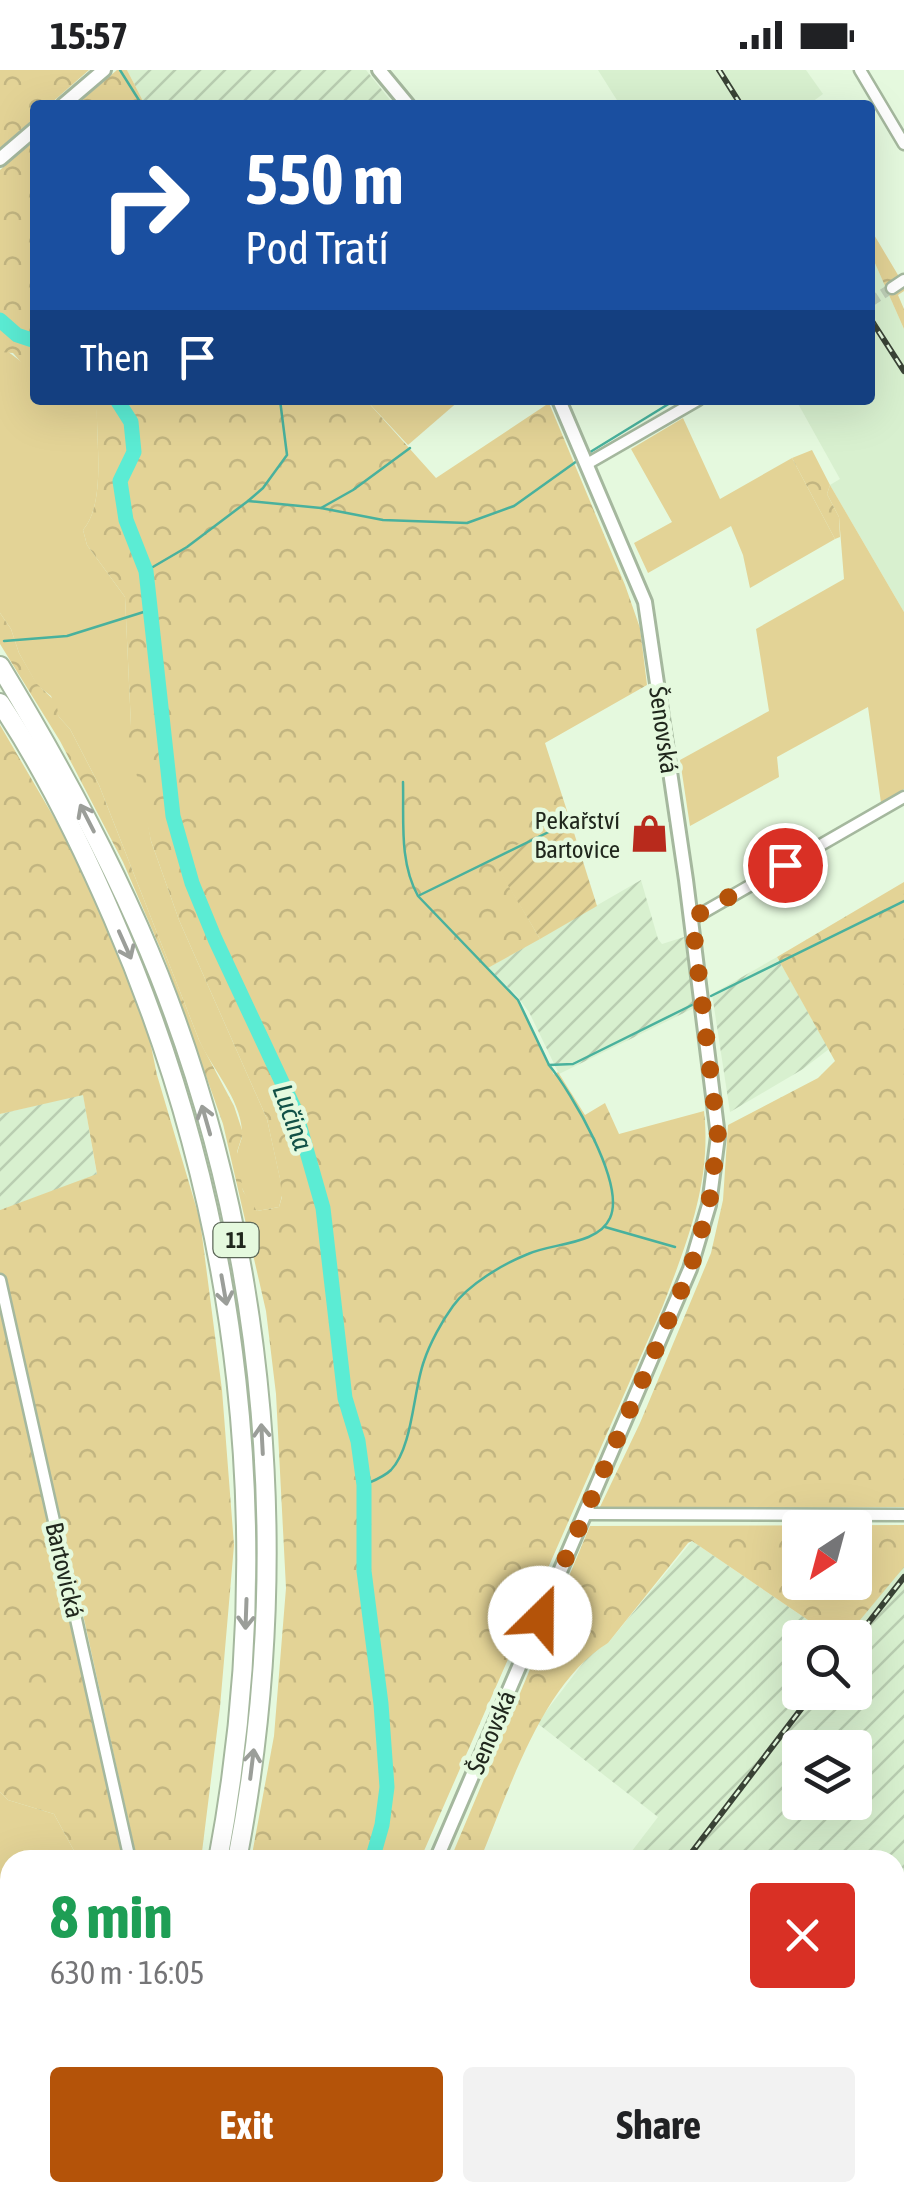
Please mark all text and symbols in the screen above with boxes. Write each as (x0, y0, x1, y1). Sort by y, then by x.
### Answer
text: 15:57 (50, 14, 128, 57)
text: 550 m (245, 139, 404, 219)
icon: right (80, 140, 210, 270)
text: Pod Tratí (245, 222, 389, 274)
icon: arrive (170, 330, 225, 385)
text: Then (80, 336, 150, 379)
street label: Šenovská (644, 685, 684, 775)
one-way arrow (77, 804, 96, 834)
place label: Pekařství Bartovice (534, 806, 620, 863)
shop icon: Pekařství Bartovice (629, 813, 671, 855)
pin (743, 823, 828, 908)
icon: arrive (758, 838, 813, 893)
one-way arrow (117, 929, 135, 960)
water label: Lučina (266, 1080, 320, 1154)
one-way arrow (196, 1105, 214, 1136)
road number: 11 (214, 1223, 258, 1257)
one-way arrow (215, 1273, 234, 1306)
one-way arrow (252, 1424, 271, 1456)
north arrow (782, 1510, 872, 1600)
map controls (782, 1510, 872, 1820)
street label: Bartovická (40, 1520, 90, 1620)
position arrow (488, 1566, 592, 1670)
one-way arrow (236, 1597, 255, 1629)
button: search (782, 1620, 872, 1710)
street label: Šenovská (461, 1686, 521, 1778)
button: layers (782, 1730, 872, 1820)
one-way arrow (244, 1748, 262, 1780)
text: 8 min (50, 1882, 173, 1951)
button: close (750, 1883, 855, 1988)
text: 630 m · 16:05 (50, 1954, 205, 1991)
button: Exit (50, 2067, 443, 2182)
button: Share (463, 2067, 855, 2182)

